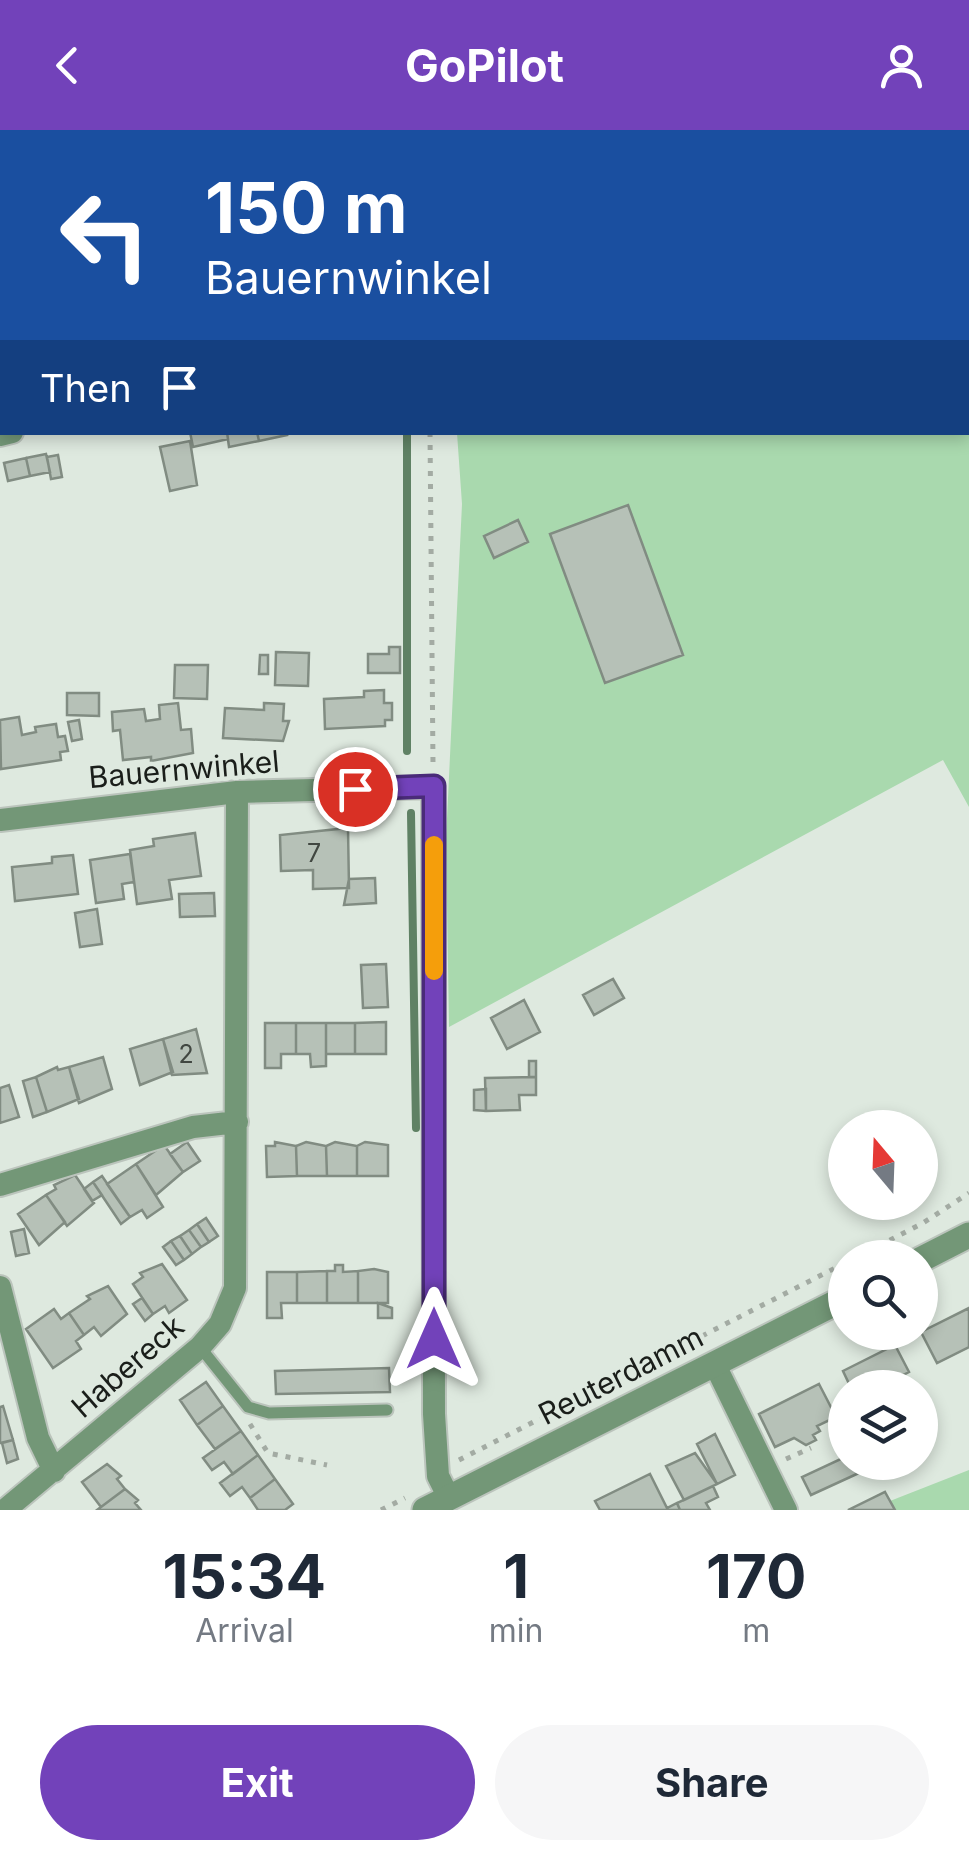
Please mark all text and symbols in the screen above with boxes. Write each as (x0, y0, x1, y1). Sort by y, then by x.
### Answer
icon: back (40, 38, 95, 93)
text: GoPilot (405, 38, 564, 93)
icon: person (874, 38, 929, 93)
text: 150 m (205, 165, 408, 250)
icon: left (40, 170, 170, 300)
text: Bauernwinkel (205, 250, 492, 305)
icon: arrive (152, 360, 207, 415)
text: Then (40, 365, 132, 411)
street label: Bauernwinkel (87, 743, 281, 795)
pin (313, 747, 398, 832)
icon: arrive (328, 762, 383, 817)
house number: 7 (307, 838, 321, 868)
house number: 2 (178, 1039, 194, 1069)
north arrow (828, 1110, 938, 1220)
map controls (828, 1110, 938, 1480)
button: search (828, 1240, 938, 1350)
position arrow (382, 1287, 486, 1391)
street label: Habereck (64, 1307, 191, 1425)
street label: Reuterdamm (532, 1318, 709, 1432)
button: layers (828, 1370, 938, 1480)
text: 15:34 (163, 1540, 326, 1612)
text: 1 (503, 1540, 529, 1612)
text: 170 (706, 1540, 806, 1612)
text: Arrival (195, 1611, 294, 1650)
text: min (489, 1611, 543, 1650)
text: m (742, 1611, 770, 1650)
button: Exit (40, 1725, 475, 1840)
button: Share (495, 1725, 929, 1840)

